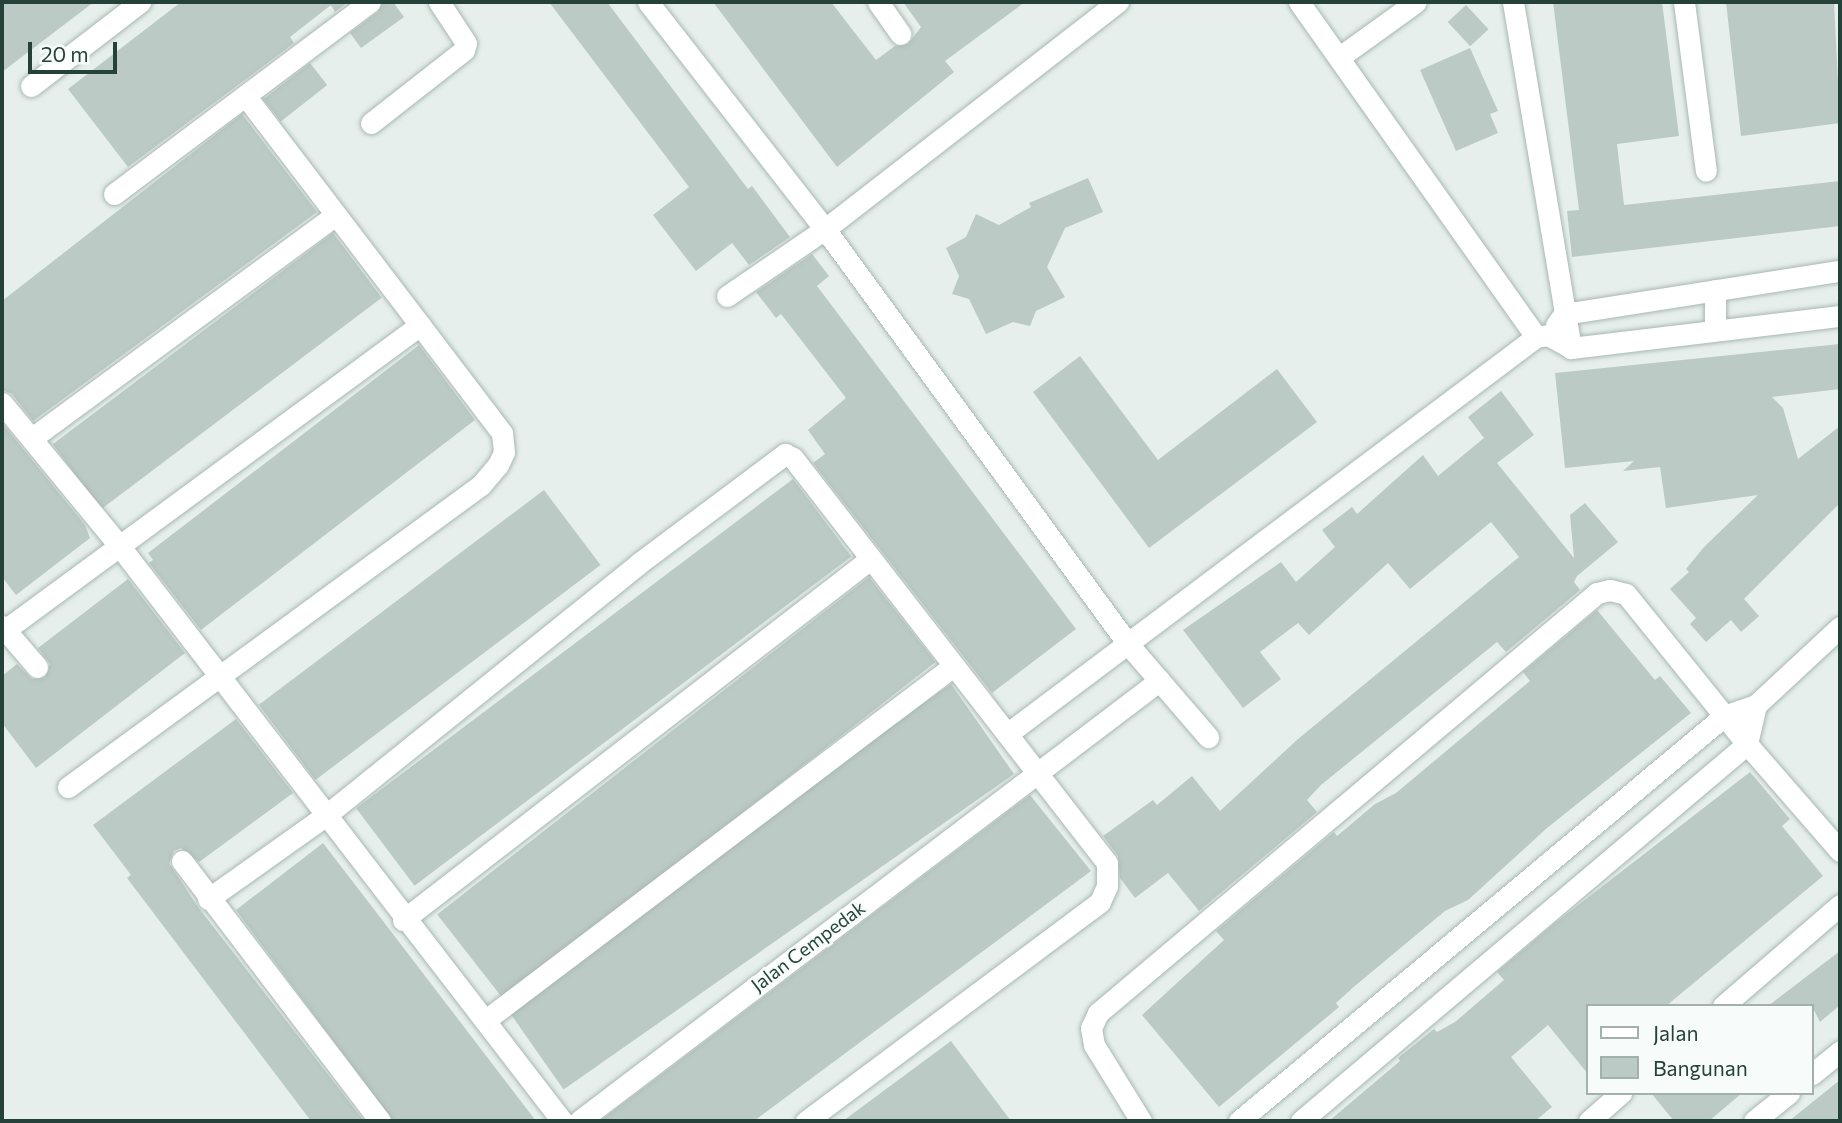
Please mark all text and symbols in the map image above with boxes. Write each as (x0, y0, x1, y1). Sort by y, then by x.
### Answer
scale bar (32, 28, 121, 72)
text: 20 m (41, 41, 89, 66)
street label: Jalan Cempedak (746, 896, 870, 996)
legend (1587, 1004, 1814, 1095)
text: Jalan (1653, 1020, 1698, 1045)
text: Bangunan (1653, 1055, 1748, 1080)

